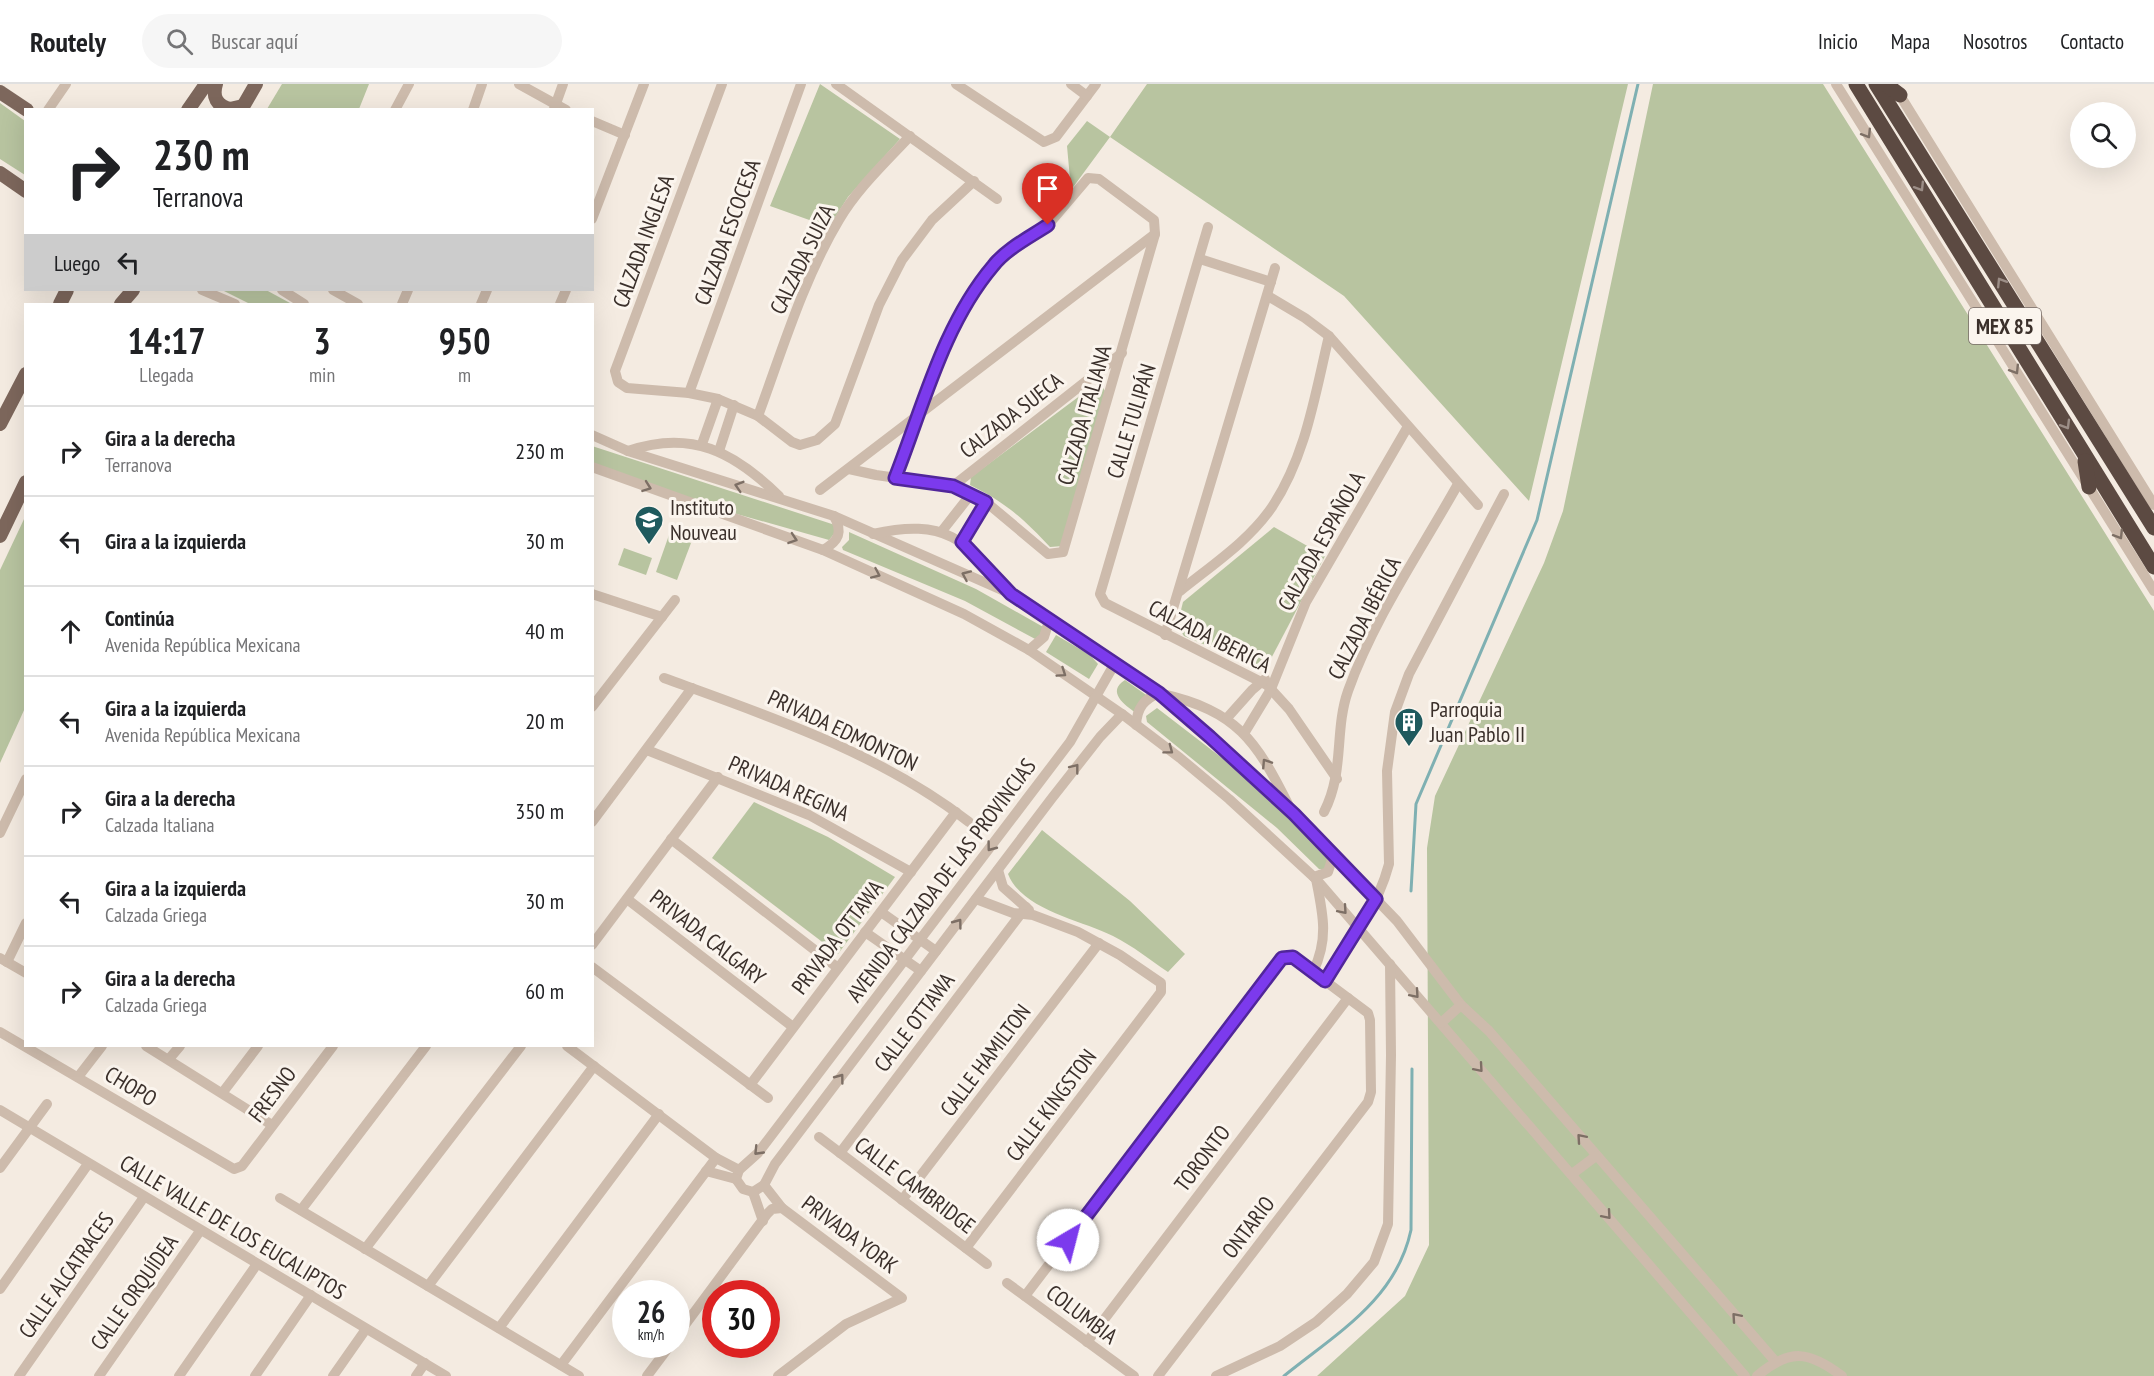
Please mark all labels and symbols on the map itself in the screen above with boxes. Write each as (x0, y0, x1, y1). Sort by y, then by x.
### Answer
one-way arrow (1859, 127, 1870, 138)
street label: CALZADA ESCOCESA (688, 155, 767, 309)
pin (1022, 163, 1073, 225)
street label: CALZADA INGLESA (606, 170, 680, 311)
one-way arrow (1912, 181, 1923, 192)
street label: CALZADA SUIZA (763, 199, 841, 319)
one-way arrow (1996, 278, 2008, 288)
road number: MEX 85 (1969, 308, 2041, 344)
street label: CALZADA ITALIANA (1051, 341, 1118, 488)
street label: CALLE TULIPÁN (1100, 360, 1162, 482)
one-way arrow (2008, 363, 2019, 374)
street label: CALZADA SUECA (954, 366, 1069, 464)
one-way arrow (2059, 419, 2070, 429)
street label: CALZADA ESPAÑOLA (1271, 466, 1371, 615)
one-way arrow (641, 480, 652, 492)
one-way arrow (734, 480, 745, 493)
place label: Instituto Nouveau (670, 493, 737, 546)
school or university icon: Instituto Nouveau (633, 504, 665, 546)
one-way arrow (2112, 528, 2123, 539)
one-way arrow (787, 531, 797, 544)
street label: CALZADA IBÉRICA (1321, 552, 1407, 684)
one-way arrow (870, 566, 881, 578)
one-way arrow (961, 570, 972, 582)
street label: CALZADA IBERICA (1144, 593, 1276, 679)
one-way arrow (1056, 666, 1067, 677)
street label: PRIVADA EDMONTON (763, 683, 923, 777)
place label: Parroquia Juan Pablo II (1429, 695, 1525, 748)
building icon: Parroquia Juan Pablo II (1393, 706, 1425, 748)
one-way arrow (1162, 742, 1173, 753)
street label: PRIVADA REGINA (724, 749, 854, 827)
street label: AVENIDA CALZADA DE LAS PROVINCIAS (840, 753, 1042, 1007)
one-way arrow (1262, 759, 1273, 770)
one-way arrow (1068, 763, 1079, 774)
one-way arrow (987, 840, 998, 851)
street label: PRIVADA OTTAWA (785, 874, 889, 1000)
street label: PRIVADA CALGARY (644, 883, 772, 991)
one-way arrow (1336, 903, 1347, 914)
one-way arrow (950, 919, 961, 930)
street label: CALLE OTTAWA (868, 966, 961, 1077)
one-way arrow (1408, 987, 1419, 998)
street label: CALLE HAMILTON (934, 998, 1036, 1122)
street label: CALLE KINGSTON (1000, 1043, 1102, 1167)
street label: CHOPO (100, 1060, 162, 1112)
street label: FRESNO (242, 1061, 302, 1127)
one-way arrow (1472, 1061, 1483, 1072)
one-way arrow (832, 1074, 843, 1085)
street label: TORONTO (1168, 1119, 1236, 1197)
street label: CALLE CAMBRIDGE (849, 1130, 981, 1240)
one-way arrow (1577, 1134, 1588, 1145)
one-way arrow (754, 1144, 765, 1155)
street label: CALLE VALLE DE LOS EUCALIPTOS (115, 1148, 351, 1306)
street label: PRIVADA YORK (796, 1189, 904, 1279)
street label: ONTARIO (1216, 1190, 1280, 1264)
street label: CALLE ALCATRACES (12, 1207, 120, 1343)
position arrow (1036, 1208, 1100, 1272)
one-way arrow (1600, 1208, 1611, 1219)
street label: CALLE ORQUÍDEA (84, 1228, 184, 1355)
street label: COLUMBIA (1041, 1278, 1124, 1350)
speed limit sign: 30 (702, 1280, 780, 1358)
one-way arrow (1732, 1313, 1743, 1324)

